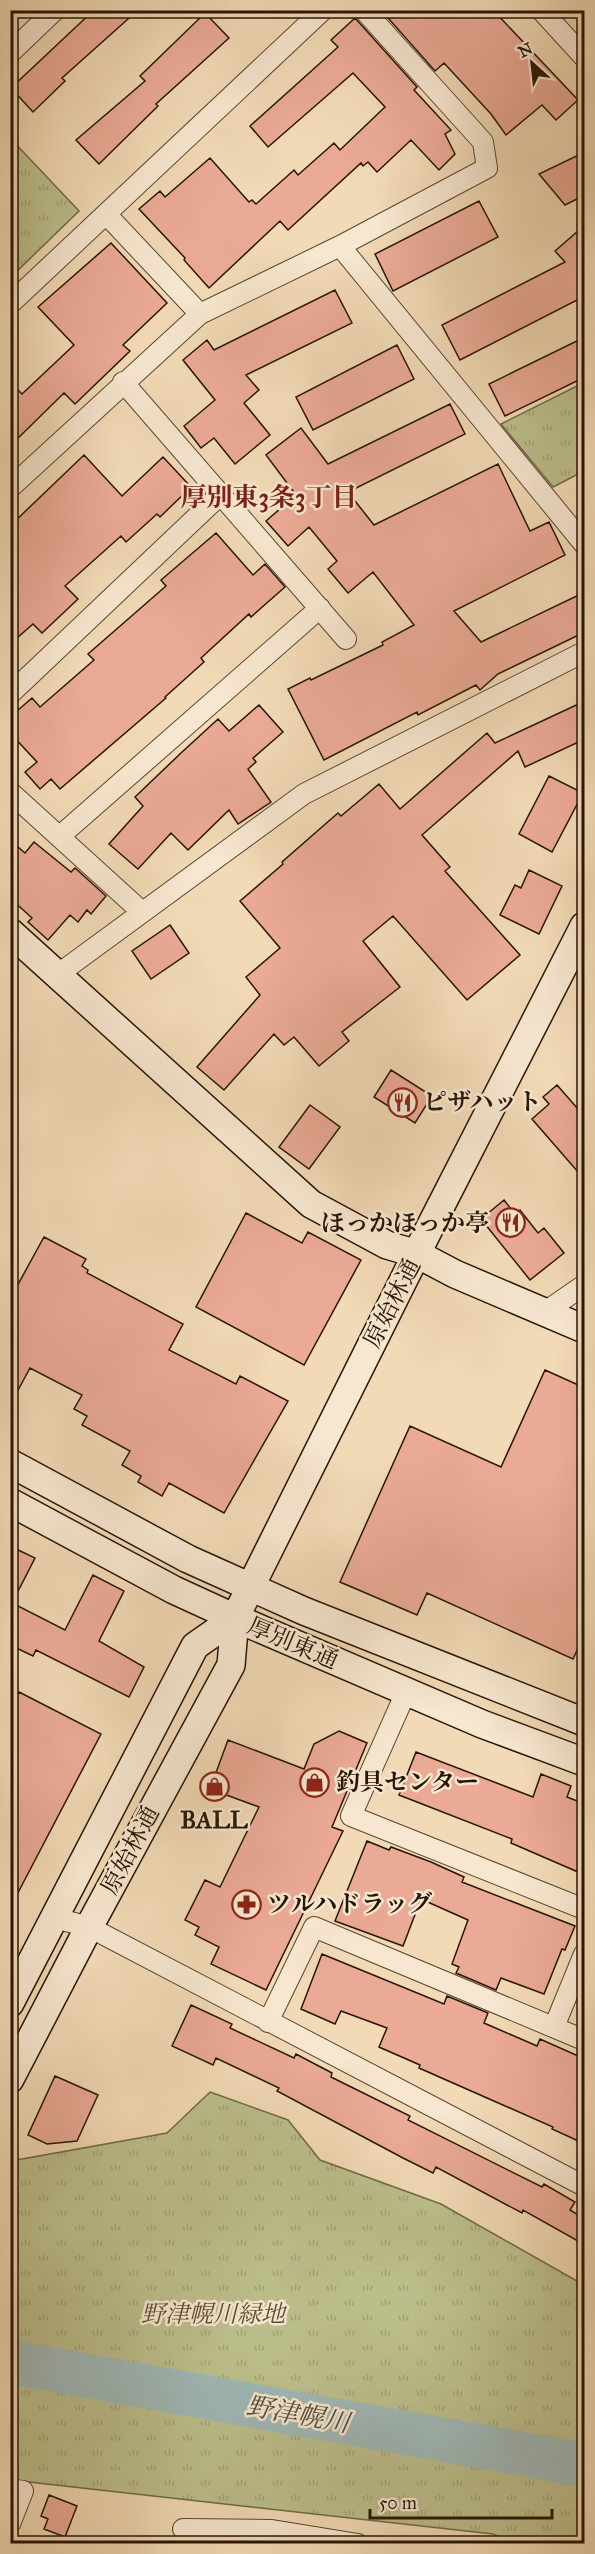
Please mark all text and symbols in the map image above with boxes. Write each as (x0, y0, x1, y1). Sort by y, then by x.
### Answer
north arrow (502, 33, 562, 93)
text: N (515, 38, 536, 62)
district label: 厚別東3条3丁目 (181, 481, 357, 513)
restaurant icon: ピザハット (386, 1086, 418, 1118)
place label: ピザハット (423, 1087, 542, 1117)
restaurant icon: ほっかほっか亭 (494, 1207, 526, 1239)
place label: ほっかほっか亭 (321, 1208, 489, 1238)
street label: 原始林通 (357, 1253, 427, 1353)
street label: 厚別東通 (243, 1610, 343, 1676)
shop icon: 釣具センター (299, 1766, 331, 1798)
place label: 釣具センター (336, 1767, 479, 1797)
shop icon: BALL (198, 1771, 230, 1803)
street label: 原始林通 (94, 1801, 166, 1899)
place label: BALL (180, 1805, 248, 1835)
pharmacy icon: ツルハドラッグ (230, 1888, 262, 1920)
place label: ツルハドラッグ (267, 1889, 432, 1919)
park label: 野津幌川緑地 (141, 2299, 288, 2329)
water label: 野津幌川 (244, 2389, 355, 2439)
scale bar (370, 2482, 552, 2520)
text: 50 m (379, 2492, 417, 2514)

